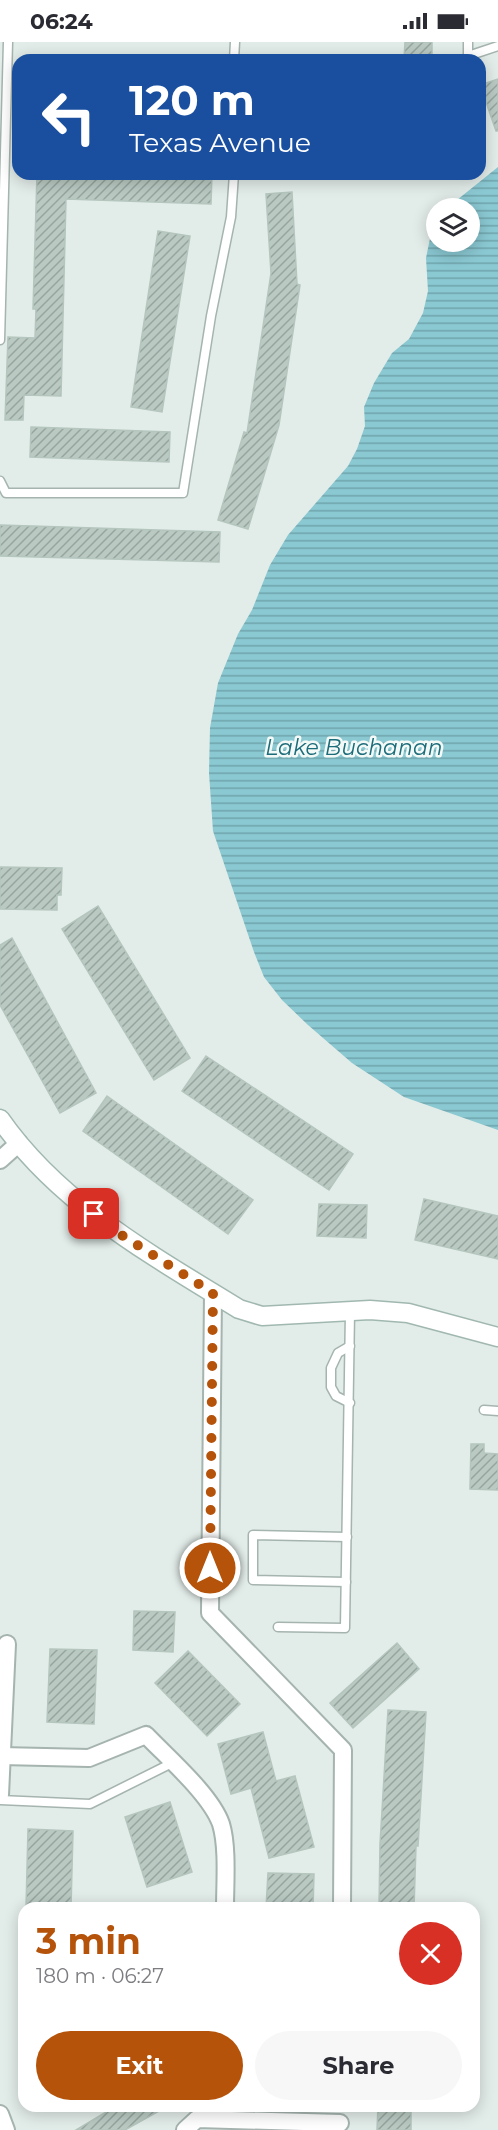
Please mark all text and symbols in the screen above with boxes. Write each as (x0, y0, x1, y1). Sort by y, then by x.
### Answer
text: 06:24 (30, 8, 93, 35)
text: 120 m (129, 74, 255, 126)
icon: left (30, 78, 108, 156)
text: Texas Avenue (129, 126, 311, 159)
map controls (426, 198, 480, 252)
button: layers (426, 198, 480, 252)
water label: Lake Buchanan (265, 734, 443, 761)
pin (68, 1188, 119, 1239)
icon: arrive (77, 1197, 110, 1230)
position arrow (178, 1536, 242, 1600)
text: 3 min (36, 1919, 141, 1963)
button: close (399, 1922, 462, 1985)
text: 180 m · 06:27 (36, 1964, 164, 1988)
button: Exit (36, 2031, 243, 2100)
button: Share (255, 2031, 462, 2100)

